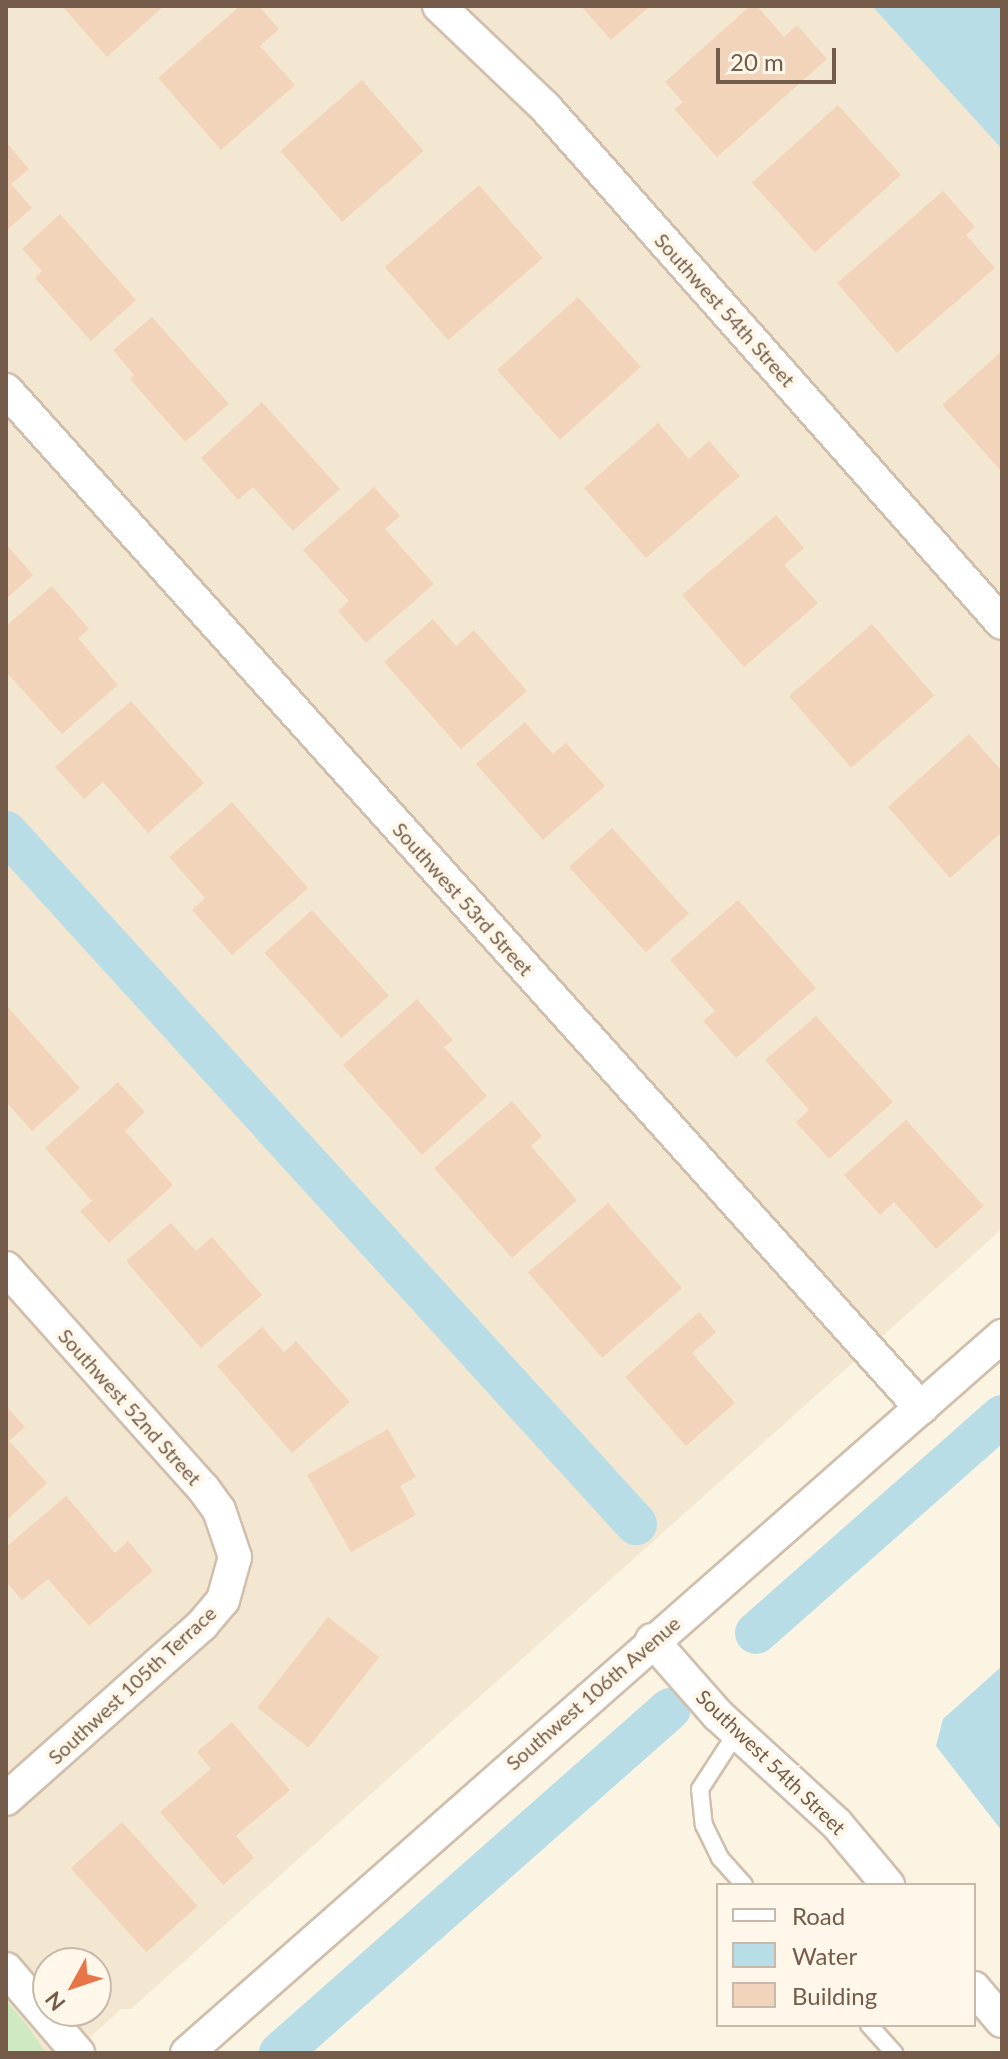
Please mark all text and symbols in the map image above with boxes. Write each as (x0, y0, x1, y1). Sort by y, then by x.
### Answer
scale bar (720, 32, 840, 82)
text: 20 m (730, 47, 784, 76)
street label: Southwest 54th Street (650, 228, 800, 392)
street label: Southwest 53rd Street (388, 818, 538, 980)
street label: Southwest 52nd Street (54, 1324, 206, 1490)
street label: Southwest 105th Terrace (43, 1601, 221, 1769)
street label: Southwest 106th Avenue (501, 1611, 685, 1775)
street label: Southwest 54th Street (691, 1685, 851, 1839)
legend (716, 1883, 976, 2027)
text: Road (792, 1901, 845, 1930)
text: Water (792, 1941, 857, 1970)
north arrow (32, 1947, 112, 2027)
text: Building (792, 1981, 877, 2010)
text: N (39, 1986, 71, 2017)

